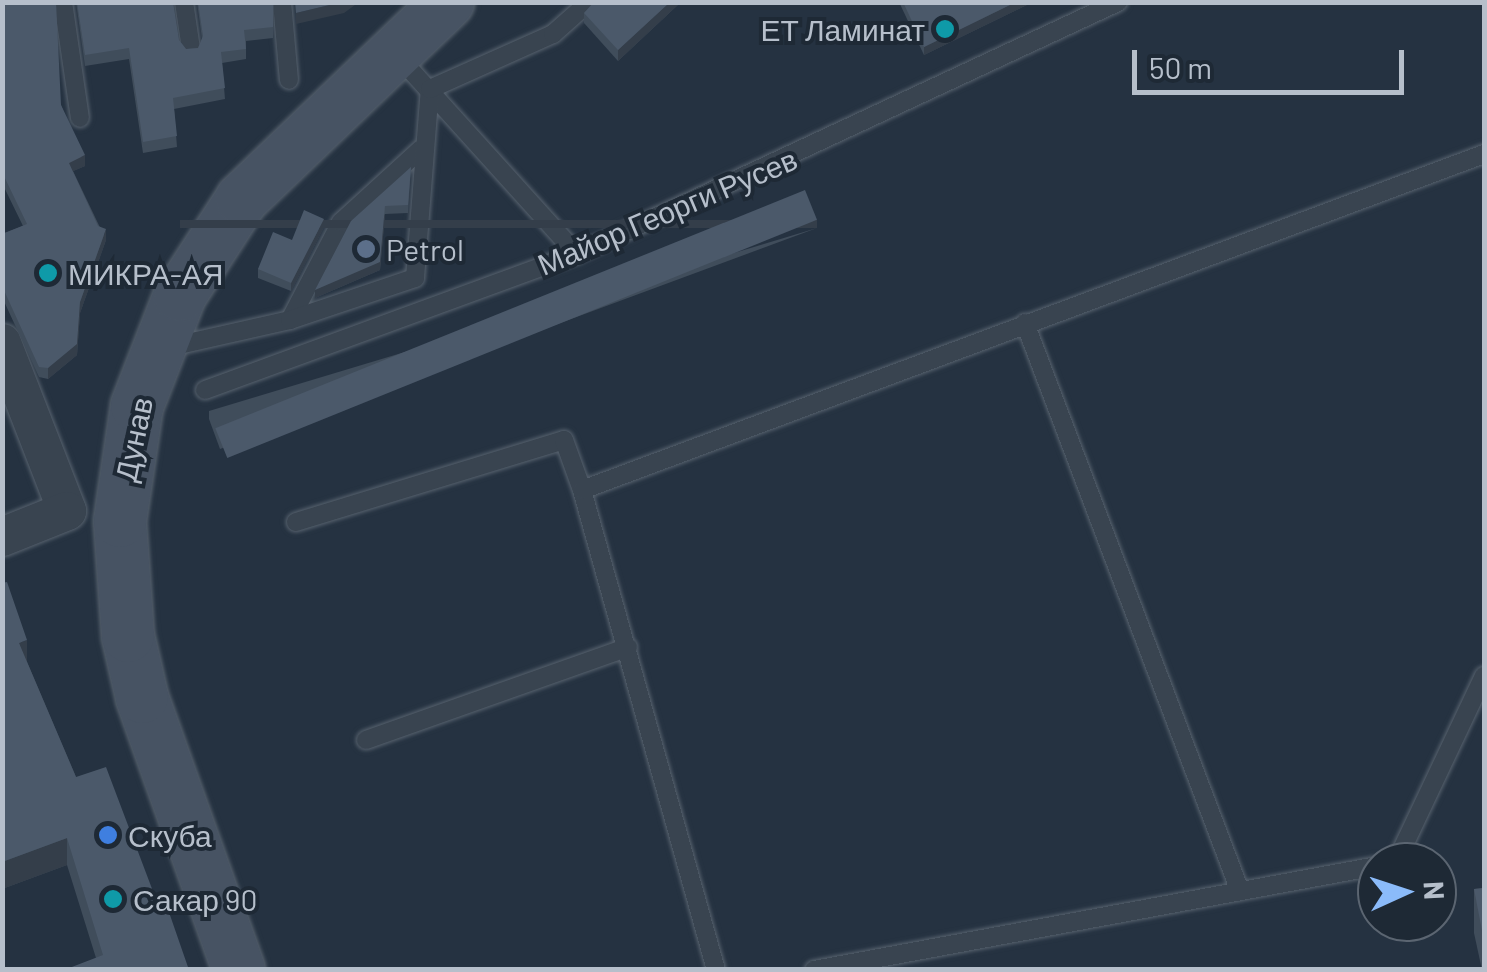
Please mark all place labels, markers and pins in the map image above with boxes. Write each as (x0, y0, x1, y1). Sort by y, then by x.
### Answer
place label: ЕТ Ламинат (761, 11, 925, 47)
marker: ЕТ Ламинат (934, 18, 956, 40)
place label: Petrol (386, 231, 464, 267)
marker: Petrol (355, 238, 377, 260)
place label: МИКРА-АЯ (68, 255, 224, 291)
marker: МИКРА-АЯ (37, 262, 59, 284)
place label: Скуба (128, 817, 212, 853)
marker: Скуба (97, 824, 119, 846)
place label: Сакар 90 (133, 881, 257, 917)
marker: Сакар 90 (102, 888, 124, 910)

